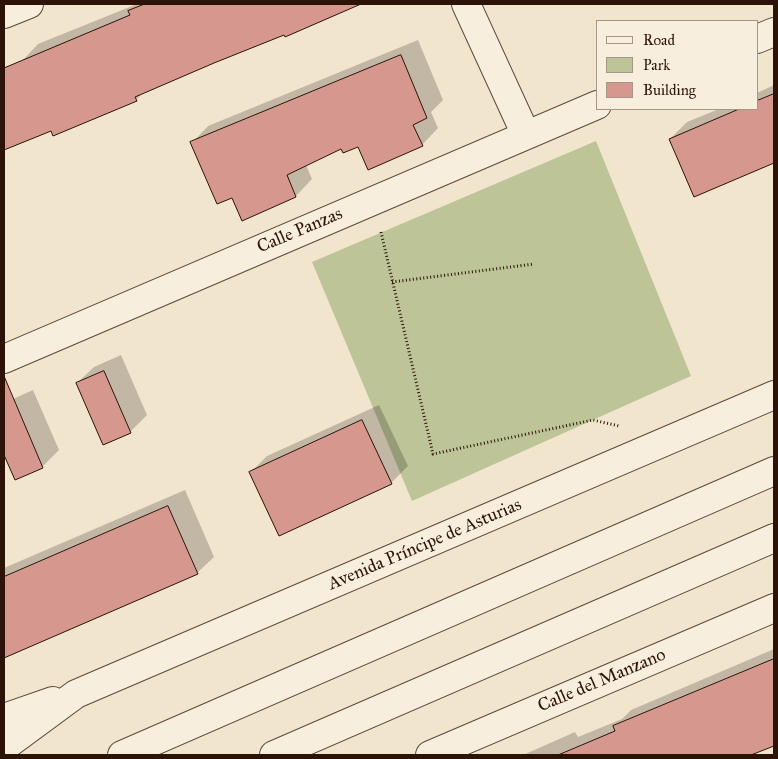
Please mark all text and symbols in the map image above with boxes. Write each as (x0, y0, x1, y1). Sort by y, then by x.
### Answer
legend (596, 20, 758, 110)
text: Road (643, 31, 675, 49)
text: Park (643, 56, 670, 74)
text: Building (643, 81, 696, 99)
street label: Calle Panzas (254, 203, 346, 259)
street label: Avenida Príncipe de Asturias (325, 494, 525, 596)
street label: Calle del Manzano (535, 644, 669, 718)

